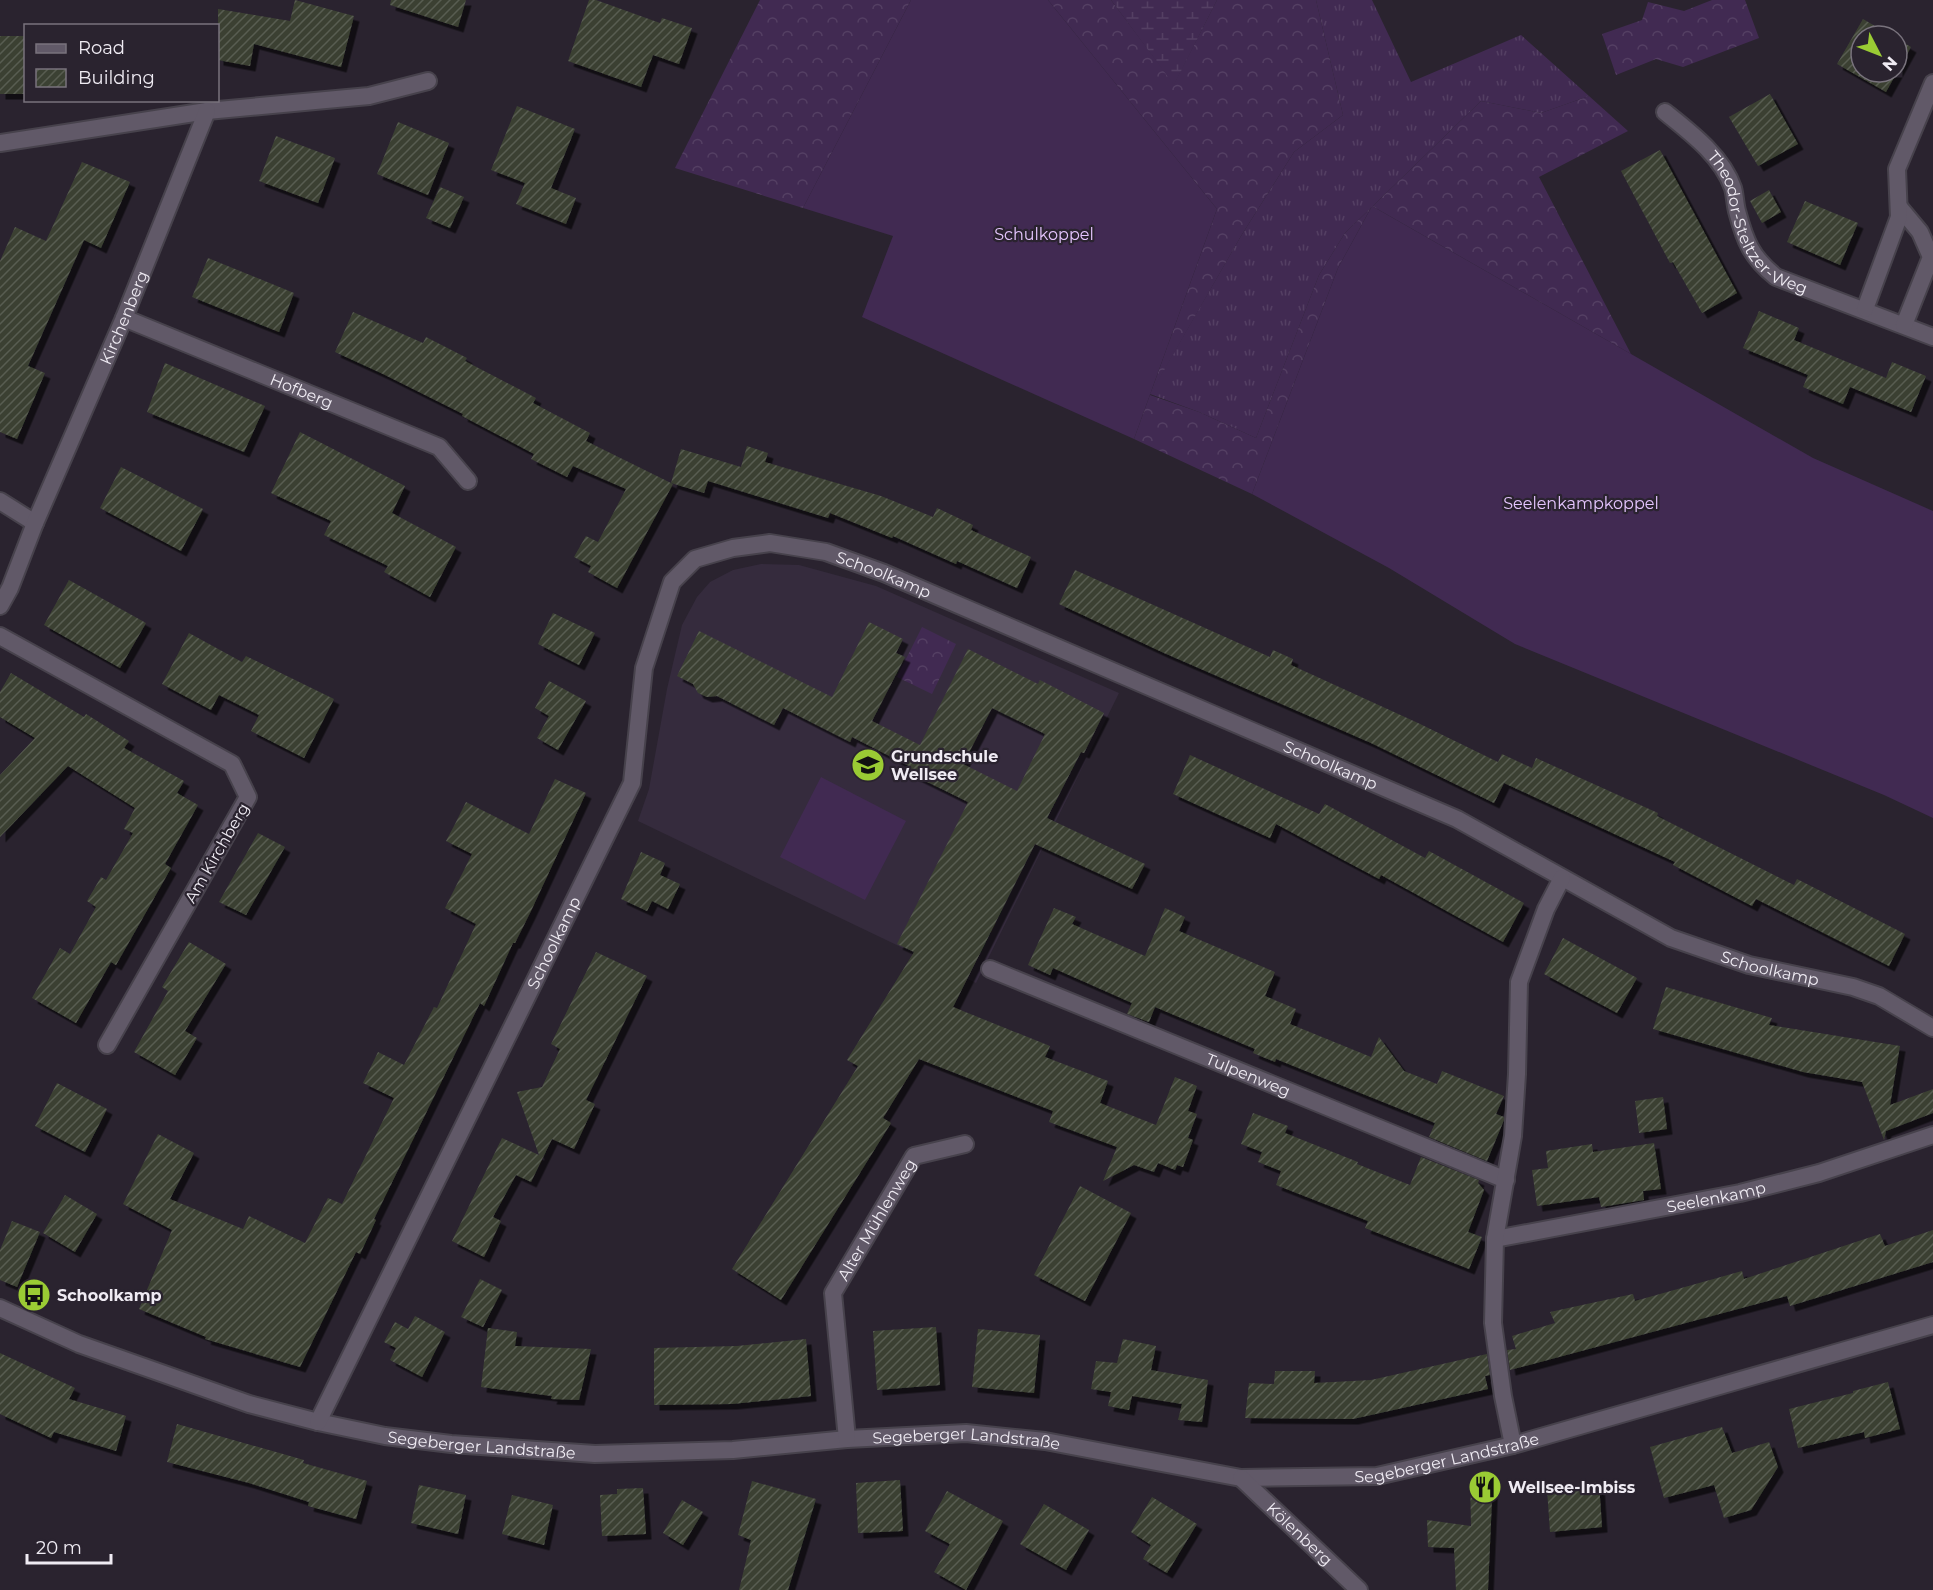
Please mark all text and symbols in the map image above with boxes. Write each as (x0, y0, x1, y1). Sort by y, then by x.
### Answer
legend (24, 24, 219, 102)
north arrow (1849, 24, 1909, 84)
text: Road (78, 37, 125, 59)
text: N (1878, 53, 1901, 75)
text: Building (78, 67, 155, 89)
street label: Theodor-Steltzer-Weg (1704, 147, 1810, 298)
park label: Schulkoppel (994, 225, 1094, 244)
street label: Kirchenberg (96, 268, 152, 367)
street label: Hofberg (267, 369, 336, 412)
park label: Seelenkampkoppel (1503, 494, 1659, 513)
street label: Schoolkamp (834, 547, 934, 602)
street label: Schoolkamp (1281, 736, 1381, 793)
school or university icon: Grundschule Wellsee (850, 747, 886, 783)
place label: Grundschule Wellsee (891, 747, 998, 784)
street label: Am Kirchberg (181, 800, 253, 906)
street label: Schoolkamp (523, 893, 584, 992)
street label: Schoolkamp (1718, 946, 1821, 989)
street label: Tulpenweg (1203, 1049, 1293, 1100)
street label: Alter Mühlenweg (833, 1155, 920, 1284)
street label: Seelenkamp (1665, 1177, 1768, 1216)
bus stop icon: Schoolkamp (16, 1277, 52, 1313)
place label: Schoolkamp (57, 1286, 162, 1305)
street label: Segeberger Landstraße (872, 1424, 1062, 1453)
street label: Segeberger Landstraße (387, 1427, 576, 1462)
street label: Segeberger Landstraße (1354, 1429, 1541, 1486)
restaurant icon: Wellsee-Imbiss (1467, 1469, 1503, 1505)
place label: Wellsee-Imbiss (1508, 1478, 1636, 1497)
street label: Kölenberg (1263, 1498, 1337, 1569)
scale bar (27, 1527, 111, 1565)
text: 20 m (36, 1537, 82, 1559)

